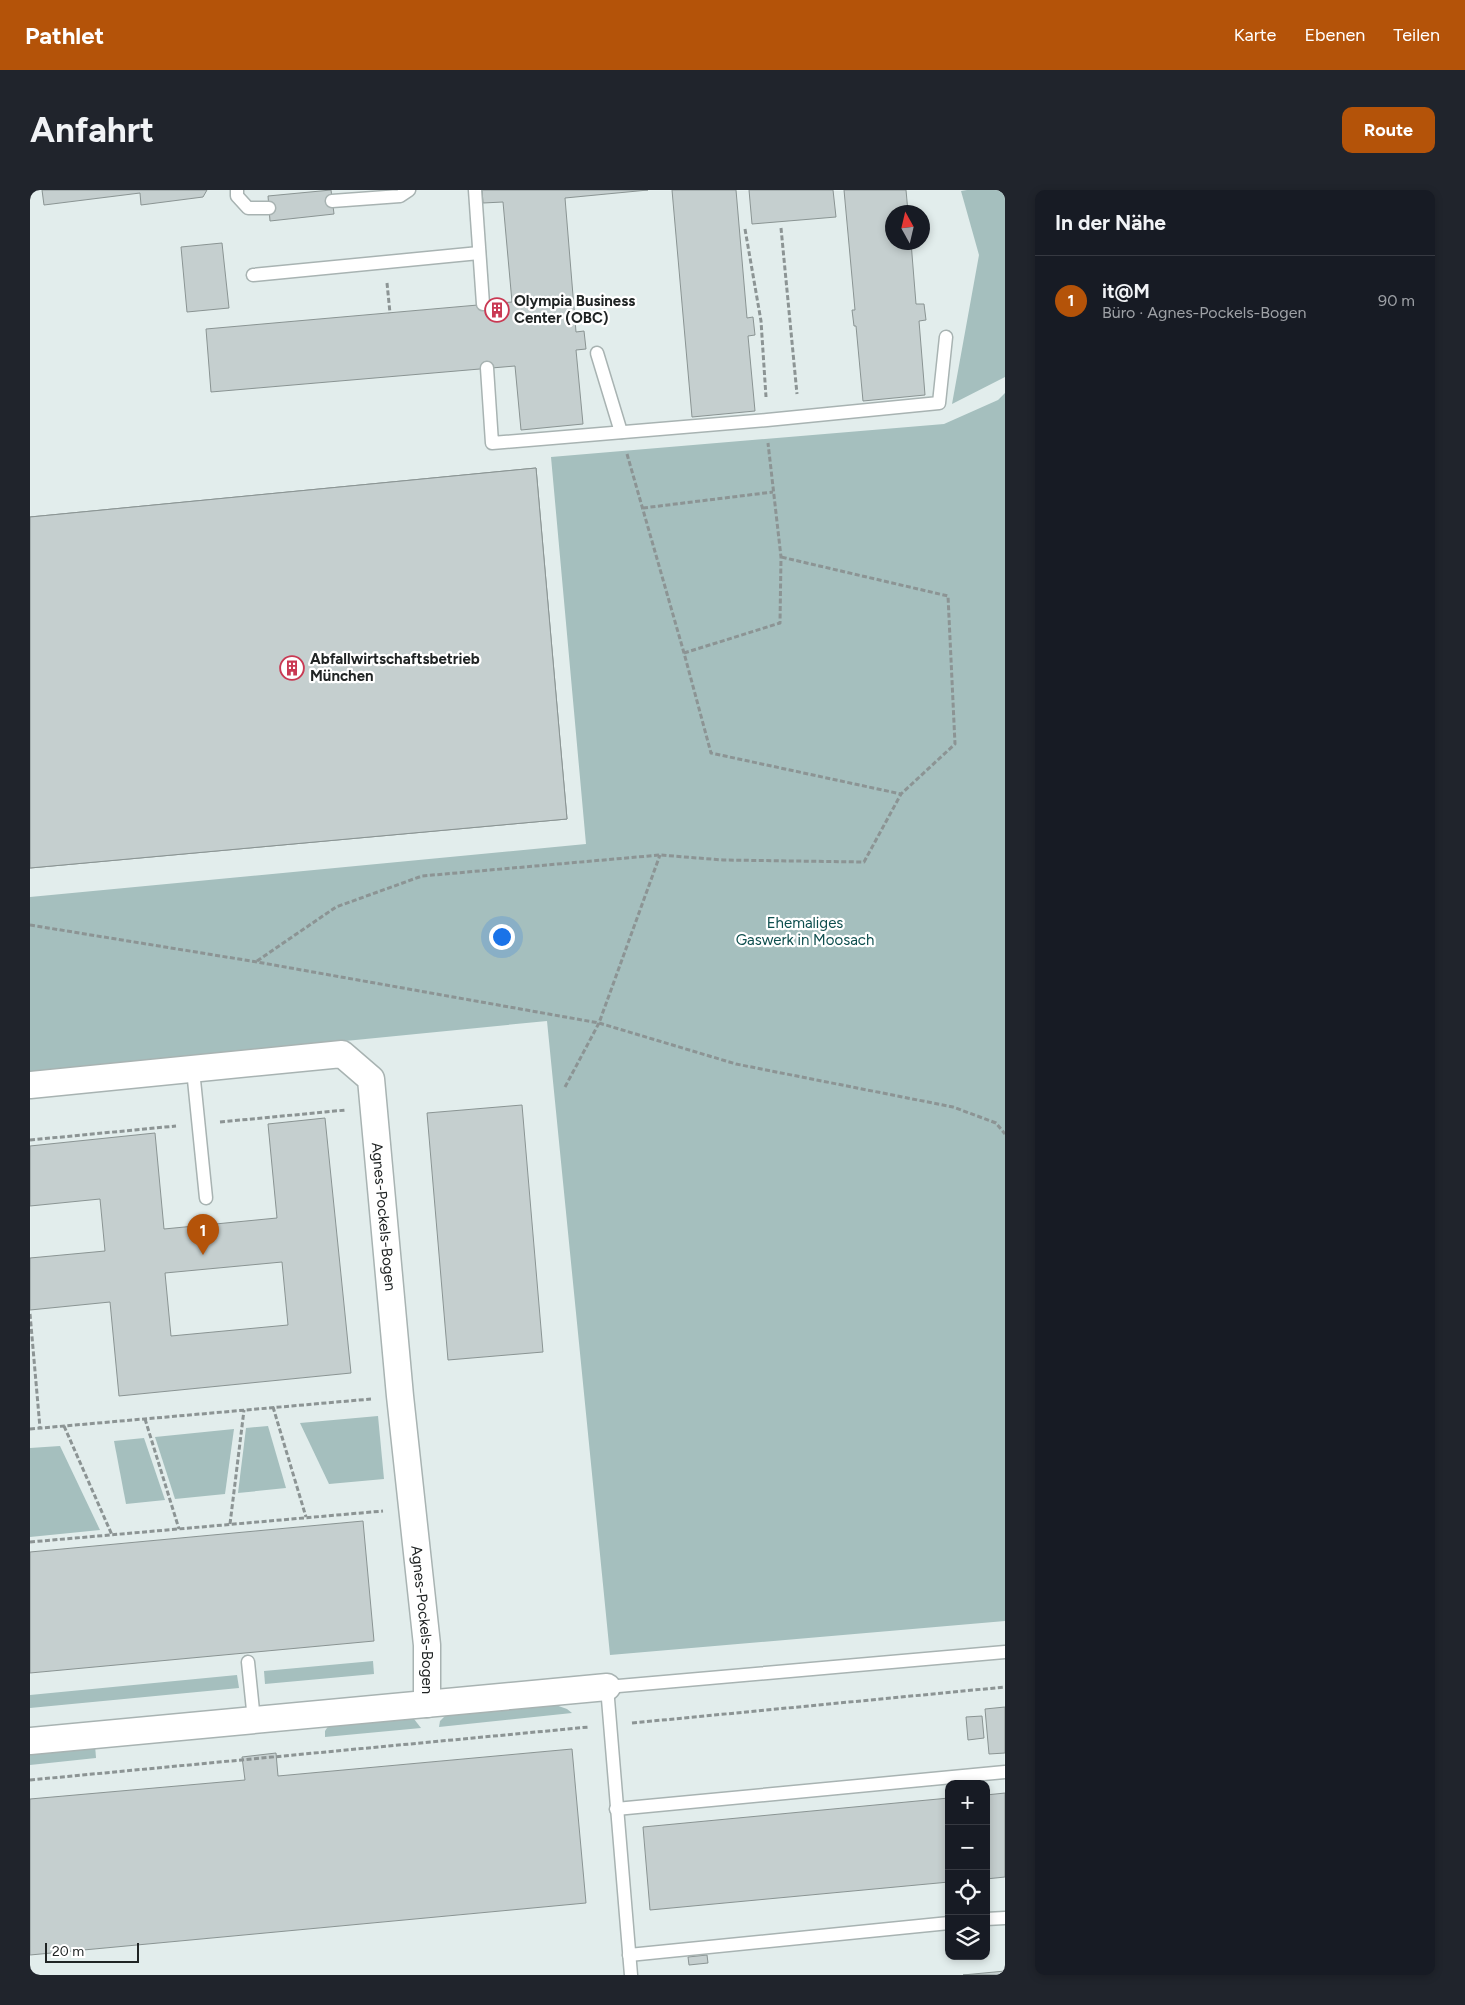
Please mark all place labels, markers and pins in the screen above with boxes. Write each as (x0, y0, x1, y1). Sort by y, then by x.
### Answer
place label: Olympia Business Center (OBC) (514, 292, 635, 327)
building icon: Olympia Business Center (OBC) (484, 297, 510, 323)
place label: Abfallwirtschaftsbetrieb München (310, 650, 480, 685)
building icon: Abfallwirtschaftsbetrieb München (279, 655, 305, 681)
pin: 1 (187, 1214, 219, 1255)

